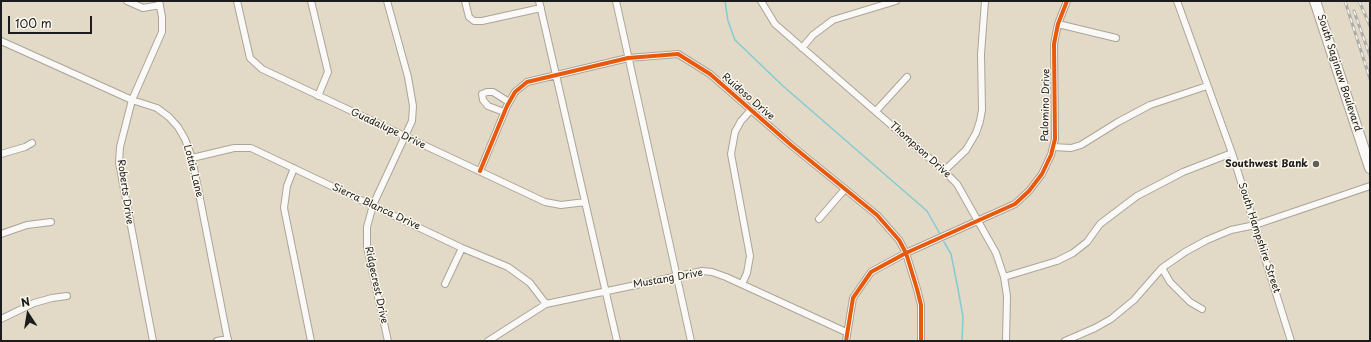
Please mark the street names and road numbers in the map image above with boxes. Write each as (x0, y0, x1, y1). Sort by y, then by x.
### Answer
street label: South Saginaw Boulevard (1314, 13, 1364, 133)
street label: Palomino Drive (1039, 68, 1053, 142)
street label: Ruidoso Drive (719, 71, 777, 123)
street label: Guadalupe Drive (349, 106, 427, 152)
street label: Thompson Drive (887, 119, 953, 181)
street label: Lottie Lane (181, 144, 205, 198)
street label: Roberts Drive (114, 159, 136, 225)
street label: Sierra Blanca Drive (330, 181, 422, 233)
street label: South Hampshire Street (1235, 181, 1283, 295)
street label: Ridgecrest Drive (362, 245, 390, 325)
street label: Mustang Drive (632, 267, 704, 291)

